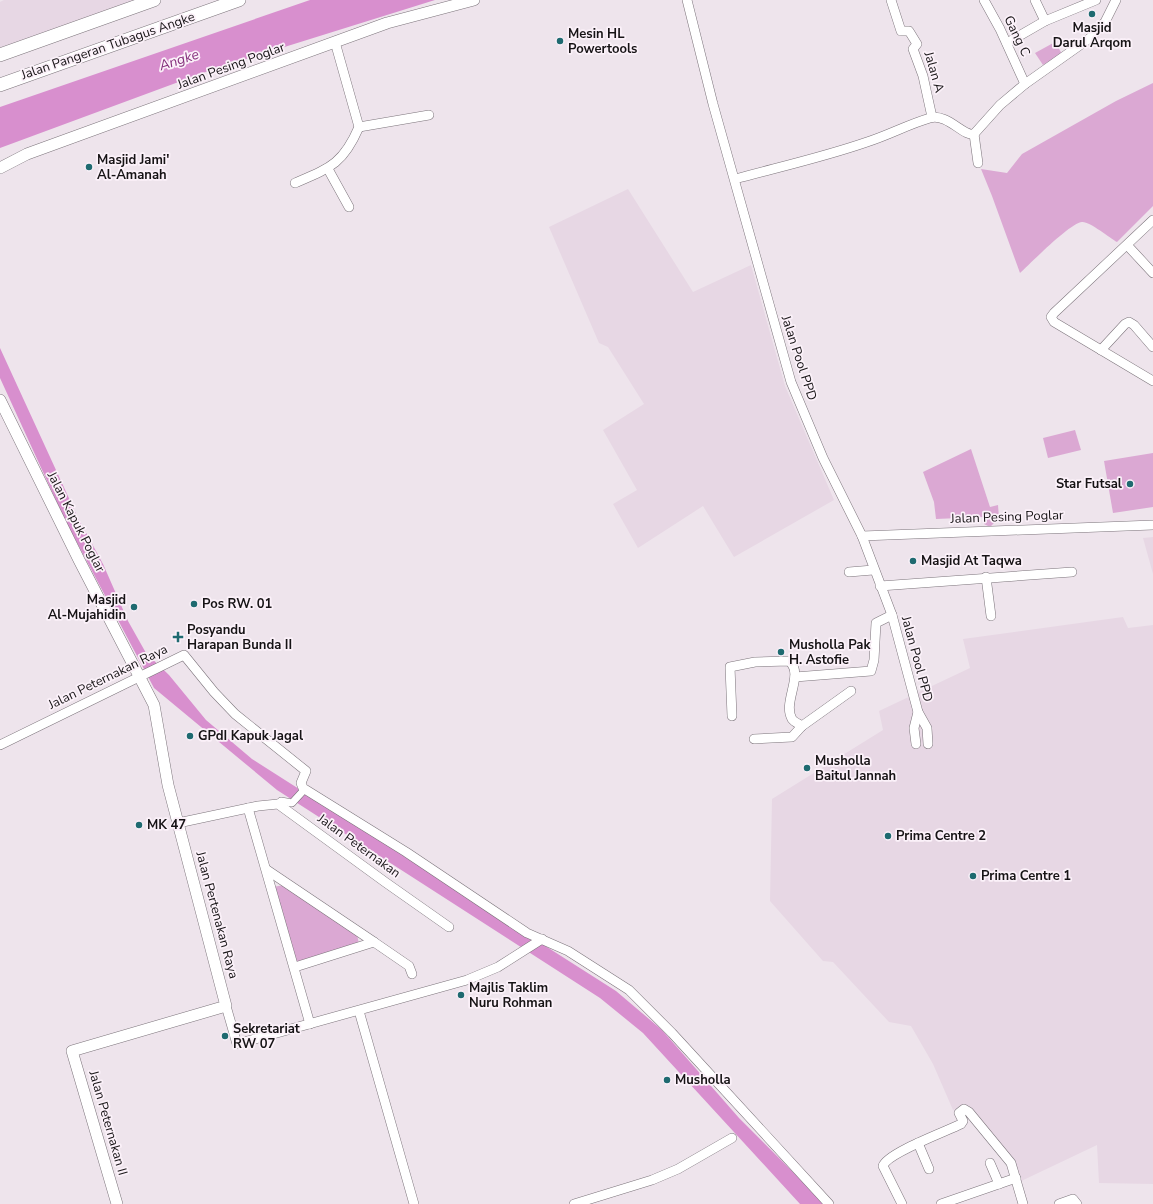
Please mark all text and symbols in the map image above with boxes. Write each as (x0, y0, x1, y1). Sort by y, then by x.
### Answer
street label: Jalan Pangeran Tubagus Angke (19, 9, 197, 83)
marker: Masjid Darul Arqom (1087, 9, 1097, 19)
street label: Gang C (999, 13, 1035, 60)
place label: Masjid Darul Arqom (1053, 19, 1131, 52)
place label: Mesin HL Powertools (568, 25, 637, 58)
marker: Mesin HL Powertools (555, 36, 565, 46)
street label: Jalan Pesing Poglar (174, 38, 288, 94)
water label: Angke (157, 46, 201, 74)
street label: Jalan A (919, 48, 949, 95)
place label: Masjid Jami' Al-Amanah (97, 151, 169, 184)
marker: Masjid Jami' Al-Amanah (84, 162, 94, 172)
street label: Jalan Pool PPD (776, 312, 821, 403)
street label: Jalan Kapuk Poglar (42, 468, 109, 576)
place label: Star Futsal (1056, 475, 1123, 493)
marker: Star Futsal (1125, 479, 1135, 489)
street label: Jalan Pesing Poglar (949, 506, 1064, 528)
place label: Masjid At Taqwa (921, 552, 1022, 570)
marker: Masjid At Taqwa (908, 556, 918, 566)
place label: Masjid Al-Mujahidin (48, 591, 126, 624)
place label: Pos RW. 01 (202, 595, 273, 613)
marker: Pos RW. 01 (189, 599, 199, 609)
marker: Masjid Al-Mujahidin (129, 602, 139, 612)
street label: Jalan Pool PPD (897, 613, 937, 704)
place label: Posyandu Harapan Bunda II (187, 621, 292, 654)
marker: Posyandu Harapan Bunda II (172, 631, 184, 643)
place label: Musholla Pak H. Astofie (789, 636, 871, 669)
street label: Jalan Peternakan Raya (44, 640, 171, 714)
marker: Musholla Pak H. Astofie (776, 647, 786, 657)
place label: GPdI Kapuk Jagal (198, 727, 304, 745)
marker: GPdI Kapuk Jagal (185, 731, 195, 741)
place label: Musholla Baitul Jannah (815, 752, 896, 785)
marker: Musholla Baitul Jannah (802, 763, 812, 773)
street label: Jalan Peternakan (313, 809, 404, 882)
place label: MK 47 (147, 816, 186, 834)
marker: MK 47 (134, 820, 144, 830)
place label: Prima Centre 2 (896, 827, 986, 845)
marker: Prima Centre 2 (883, 831, 893, 841)
street label: Jalan Pertenakan Raya (191, 848, 243, 981)
place label: Prima Centre 1 (981, 867, 1071, 885)
marker: Prima Centre 1 (968, 871, 978, 881)
place label: Majlis Taklim Nuru Rohman (469, 979, 552, 1012)
marker: Majlis Taklim Nuru Rohman (456, 990, 466, 1000)
place label: Sekretariat RW 07 (233, 1020, 301, 1053)
marker: Sekretariat RW 07 (220, 1031, 230, 1041)
street label: Jalan Peternakan II (84, 1067, 132, 1178)
place label: Musholla (675, 1071, 731, 1089)
marker: Musholla (662, 1075, 672, 1085)

